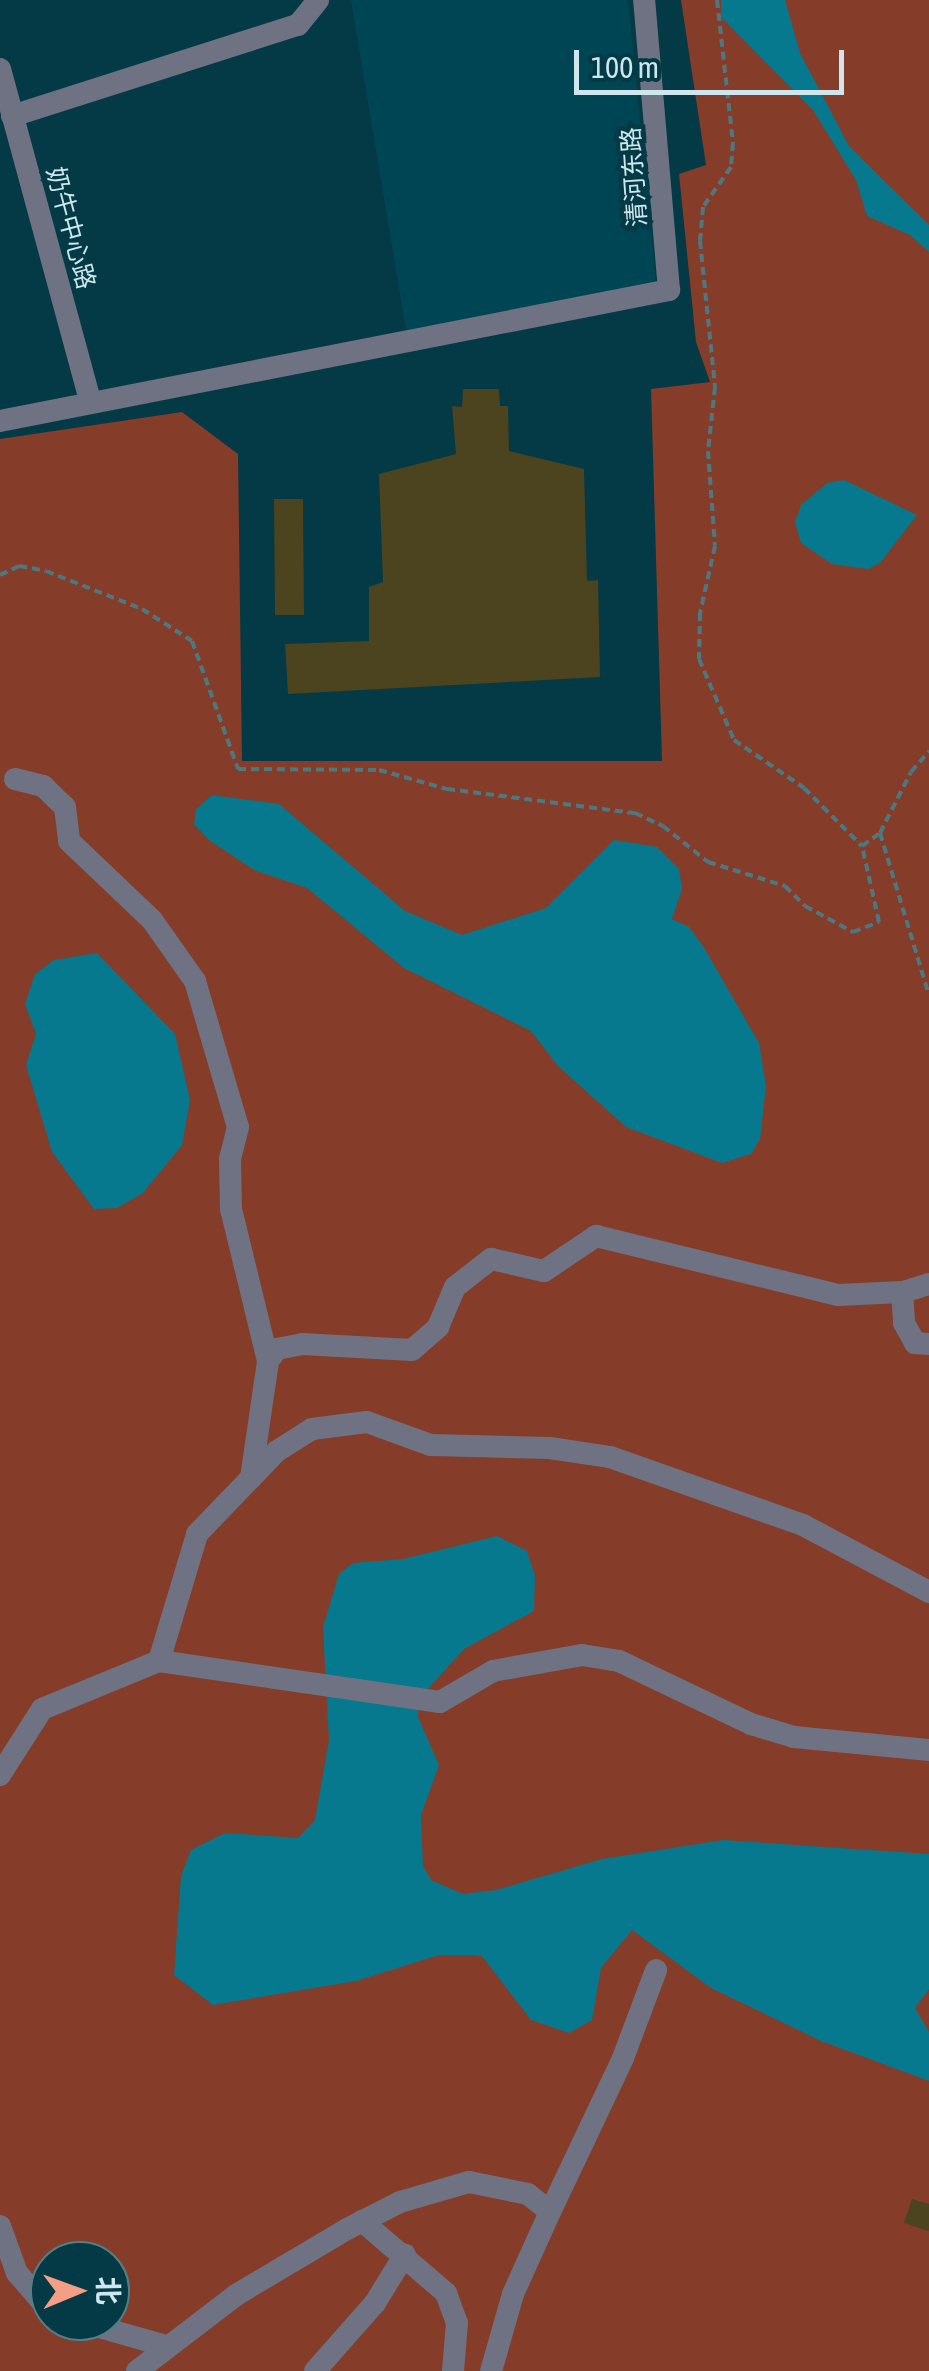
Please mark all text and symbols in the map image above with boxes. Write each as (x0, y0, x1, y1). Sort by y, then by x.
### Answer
scale bar (579, 30, 849, 92)
text: 100 m (591, 50, 659, 84)
street label: 清河东路 (616, 126, 652, 228)
street label: 奶牛中心路 (40, 164, 102, 292)
north arrow (30, 2241, 130, 2341)
text: 北 (92, 2276, 124, 2305)

